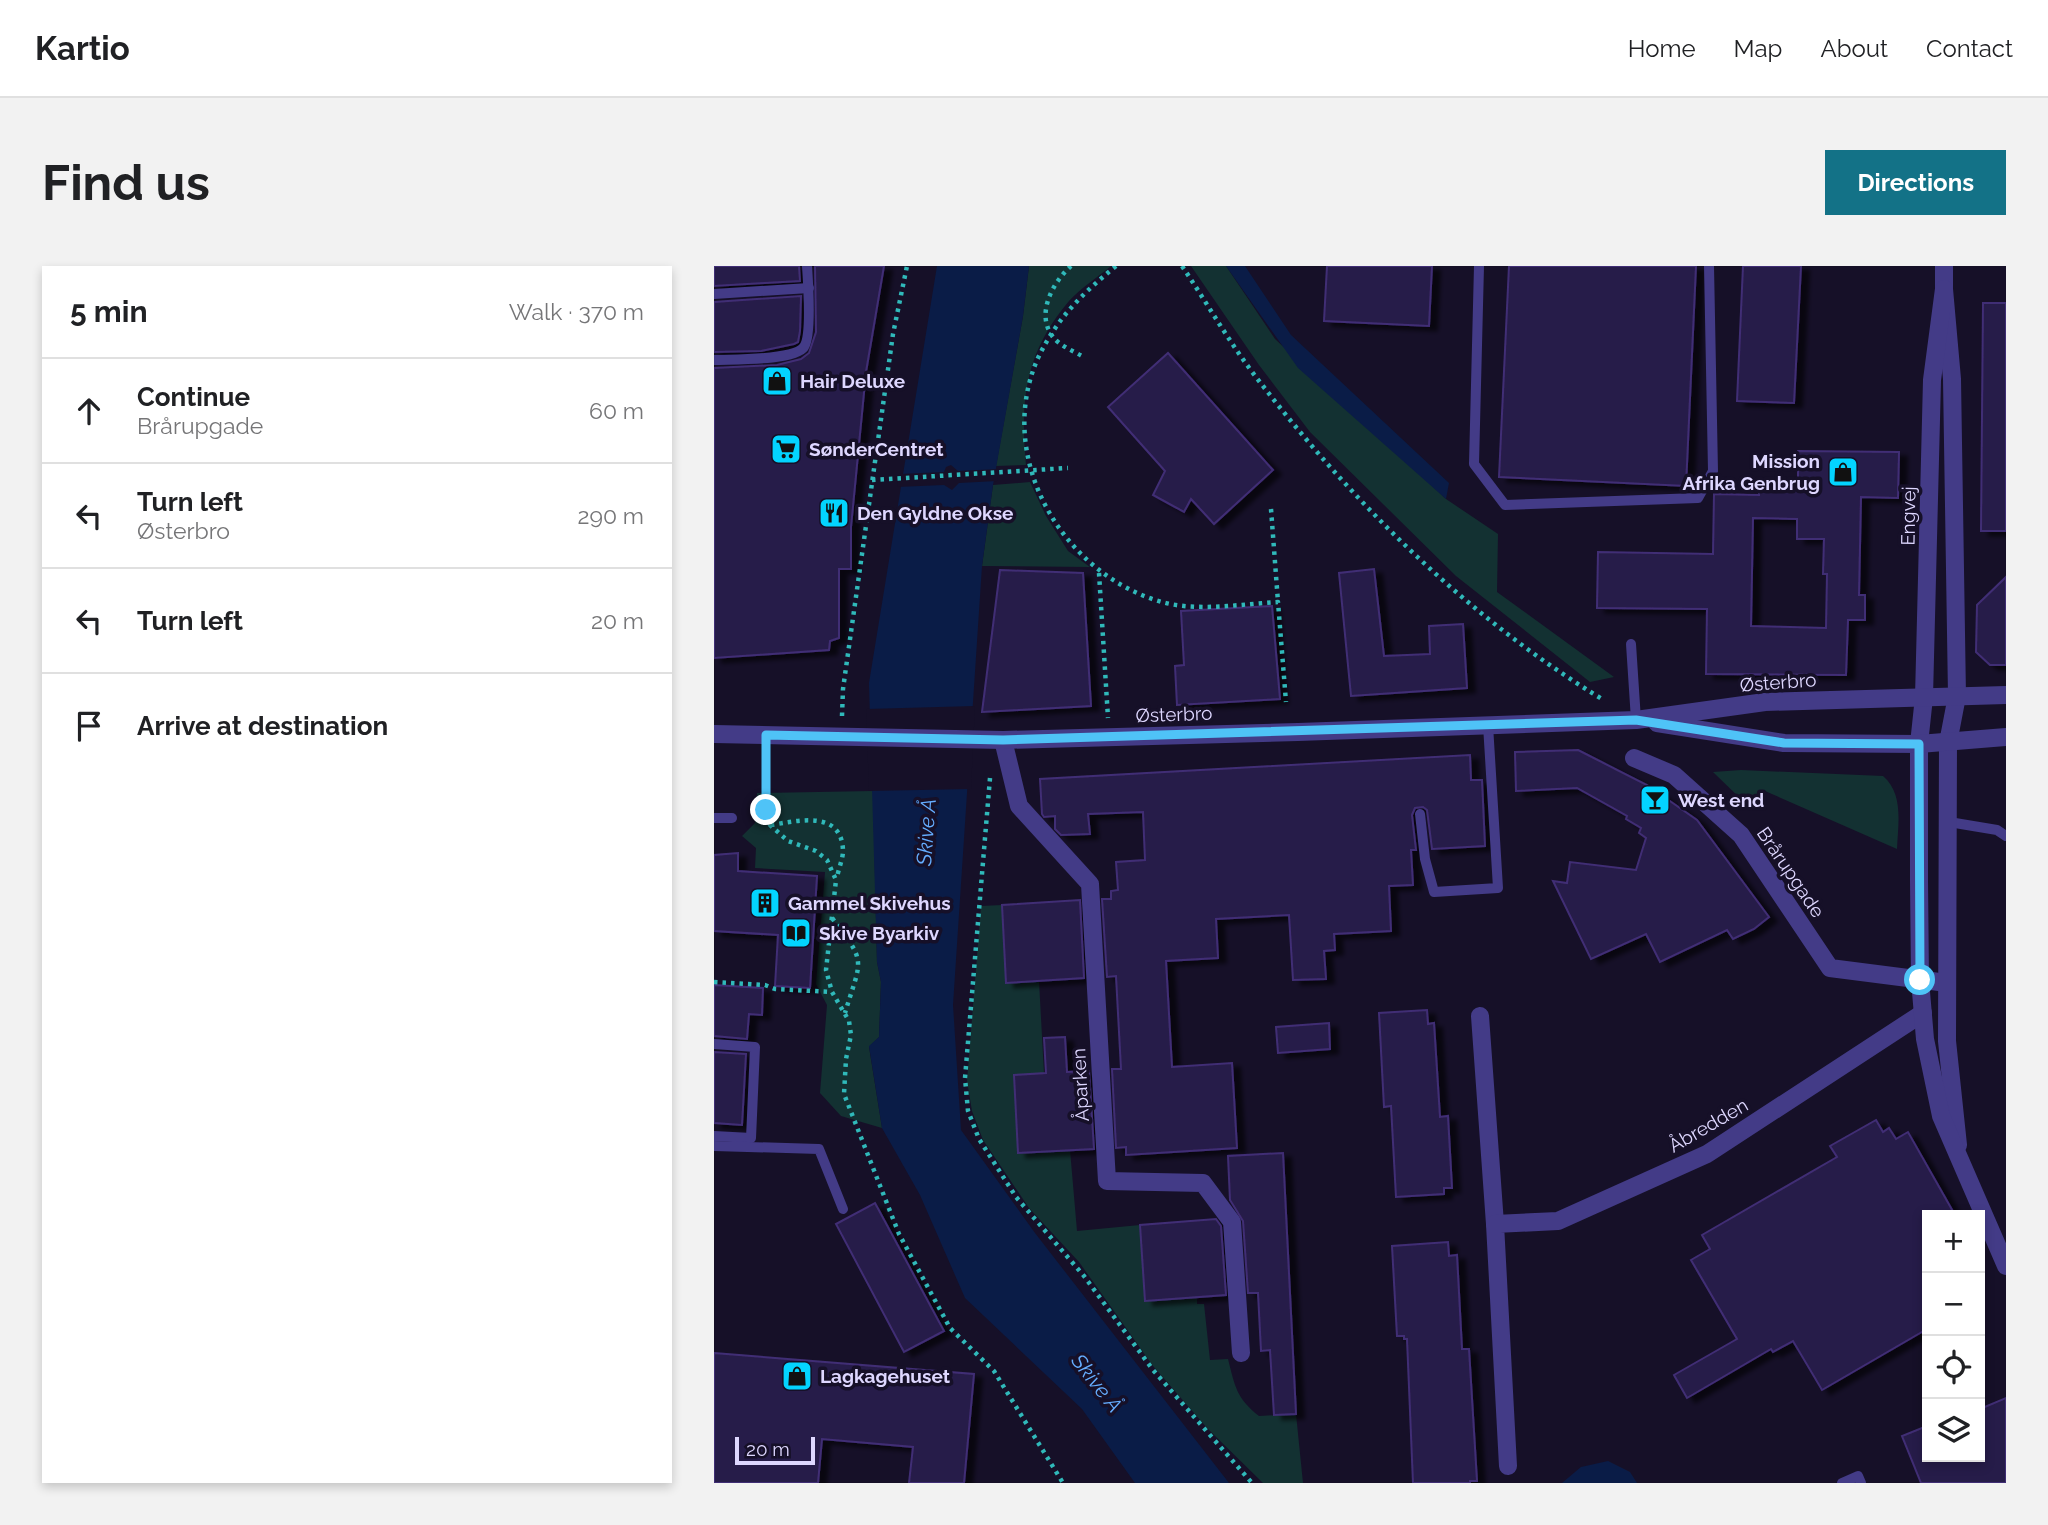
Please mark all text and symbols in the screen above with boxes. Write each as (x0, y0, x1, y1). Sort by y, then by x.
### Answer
text: Kartio (35, 29, 130, 68)
text: Home (1628, 34, 1696, 63)
text: Map (1734, 34, 1782, 63)
text: About (1820, 34, 1888, 63)
text: Contact (1926, 34, 2013, 63)
button: Directions (1825, 150, 2006, 215)
text: Find us (42, 154, 210, 211)
text: 5 min (70, 294, 148, 329)
text: Walk · 370 m (509, 298, 644, 325)
shop icon: Hair Deluxe (760, 364, 794, 398)
place label: Hair Deluxe (800, 370, 905, 392)
text: Continue (137, 382, 250, 412)
icon: ahead (70, 392, 108, 430)
text: 60 m (589, 397, 644, 424)
text: Brårupgade (137, 412, 263, 439)
supermarket icon: SønderCentret (769, 432, 803, 466)
place label: SønderCentret (809, 438, 944, 460)
place label: Mission Afrika Genbrug (1683, 450, 1820, 494)
shop icon: Mission Afrika Genbrug (1826, 455, 1860, 489)
street label: Engvej (1896, 486, 1920, 546)
text: Turn left (137, 487, 243, 517)
restaurant icon: Den Gyldne Okse (817, 496, 851, 530)
icon: left (70, 497, 108, 535)
text: 290 m (577, 502, 644, 529)
place label: Den Gyldne Okse (857, 502, 1013, 524)
text: Østerbro (137, 517, 230, 544)
icon: left (70, 602, 108, 640)
text: Turn left (137, 606, 243, 636)
text: 20 m (591, 607, 644, 634)
street label: Østerbro (1739, 668, 1817, 696)
street label: Østerbro (1135, 702, 1213, 726)
icon: arrive (70, 707, 108, 745)
text: Arrive at destination (137, 711, 388, 741)
bar icon: West end (1638, 783, 1672, 817)
place label: West end (1678, 789, 1764, 811)
route end (750, 794, 781, 825)
water label: Skive Å (911, 797, 941, 868)
street label: Brårupgade (1753, 823, 1829, 921)
building icon: Gammel Skivehus (748, 886, 782, 920)
place label: Gammel Skivehus (788, 892, 951, 914)
library icon: Skive Byarkiv (779, 916, 813, 950)
place label: Skive Byarkiv (819, 922, 940, 944)
route start (1904, 964, 1935, 995)
street label: Åparken (1067, 1048, 1093, 1122)
street label: Åbredden (1664, 1093, 1752, 1157)
map controls (1922, 1210, 1985, 1462)
button: + (1922, 1210, 1985, 1273)
button: − (1922, 1273, 1985, 1336)
button: locate (1922, 1336, 1985, 1399)
water label: Skive Å (1066, 1348, 1128, 1417)
shop icon: Lagkagehuset (780, 1359, 814, 1393)
place label: Lagkagehuset (820, 1365, 951, 1387)
button: layers (1922, 1399, 1985, 1462)
scale bar (735, 1434, 816, 1466)
text: 20 m (746, 1438, 790, 1460)

